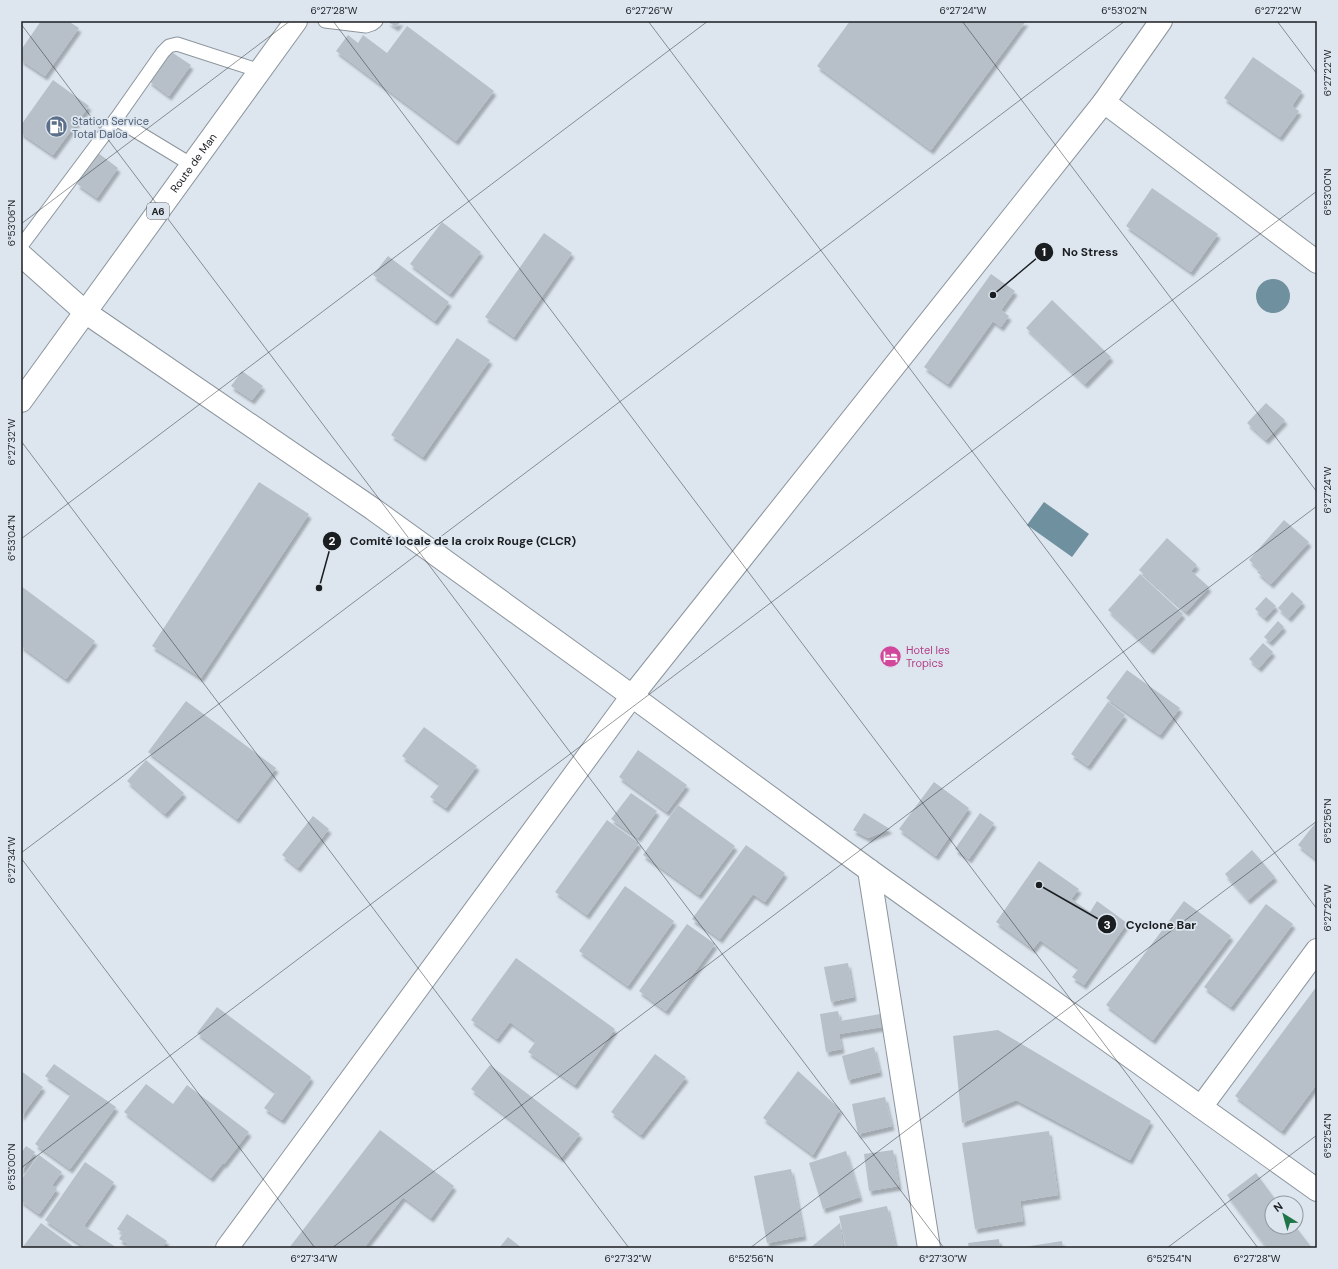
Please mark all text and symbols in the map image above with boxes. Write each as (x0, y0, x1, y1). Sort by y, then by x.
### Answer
text: 6°27'28"W (311, 4, 358, 17)
text: 6°27'26"W (625, 4, 673, 17)
text: 6°27'24"W (940, 4, 987, 17)
text: 6°53'02"N (1101, 4, 1147, 17)
text: 6°27'22"W (1255, 4, 1302, 17)
text: 6°27'22"W (1321, 49, 1334, 96)
fuel station icon: Station Service Total Daloa (44, 114, 70, 140)
place label: Station Service Total Daloa (72, 114, 149, 141)
street label: Route de Man (167, 130, 220, 195)
text: 6°53'00"N (1321, 169, 1334, 215)
text: 6°53'06"N (5, 200, 18, 246)
road number: A6 (147, 203, 169, 219)
callout: No Stress (1034, 240, 1126, 264)
text: 1 (1042, 244, 1046, 260)
text: No Stress (1062, 244, 1118, 260)
text: 6°27'32"W (5, 418, 18, 465)
text: 6°27'24"W (1321, 466, 1334, 513)
text: 6°53'04"N (5, 515, 18, 561)
callout: Comité locale de la croix Rouge (CLCR) (322, 529, 584, 553)
text: 2 (329, 533, 336, 549)
text: Comité locale de la croix Rouge (CLCR) (350, 533, 576, 549)
hotel icon: Hotel les Tropics (877, 643, 903, 669)
place label: Hotel les Tropics (906, 643, 950, 670)
text: 6°52'56"N (1321, 798, 1334, 843)
text: 6°27'34"W (5, 836, 18, 884)
text: 6°27'26"W (1321, 884, 1334, 932)
callout: Cyclone Bar (1097, 912, 1204, 936)
text: 3 (1103, 917, 1111, 933)
text: Cyclone Bar (1126, 917, 1196, 933)
text: 6°52'54"N (1321, 1114, 1334, 1158)
text: 6°53'00"N (5, 1144, 18, 1190)
north arrow (1264, 1195, 1304, 1235)
text: N (1271, 1199, 1285, 1215)
text: 6°27'34"W (290, 1252, 338, 1265)
text: 6°27'32"W (605, 1252, 652, 1265)
text: 6°52'56"N (729, 1252, 774, 1265)
text: 6°27'30"W (919, 1252, 967, 1265)
text: 6°52'54"N (1147, 1252, 1191, 1265)
text: 6°27'28"W (1234, 1252, 1281, 1265)

